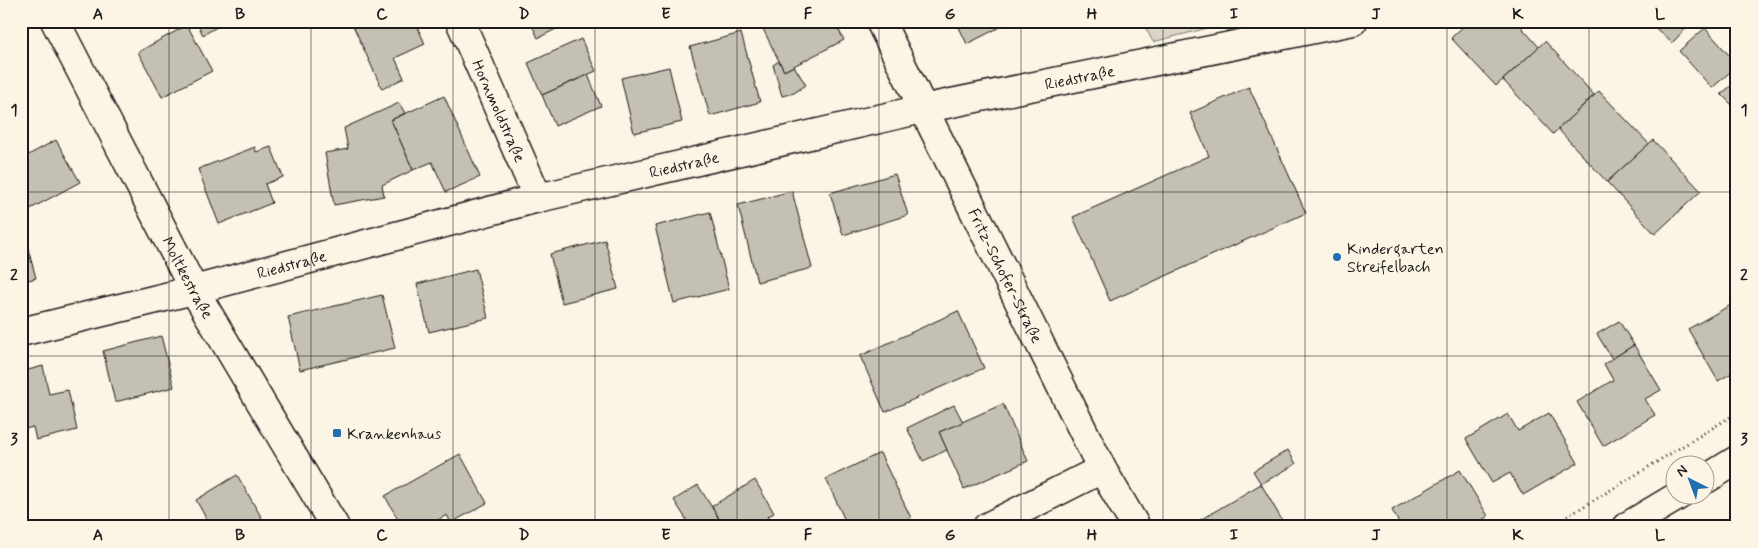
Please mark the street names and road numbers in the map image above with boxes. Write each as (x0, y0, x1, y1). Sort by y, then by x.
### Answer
street label: Hornmoldstraße (466, 57, 530, 166)
street label: Riedstraße (1043, 61, 1117, 96)
street label: Riedstraße (647, 147, 721, 184)
street label: Fritz-Schofer-Straße (963, 205, 1047, 347)
street label: Moltkestraße (156, 233, 218, 323)
street label: Riedstraße (255, 246, 329, 285)

